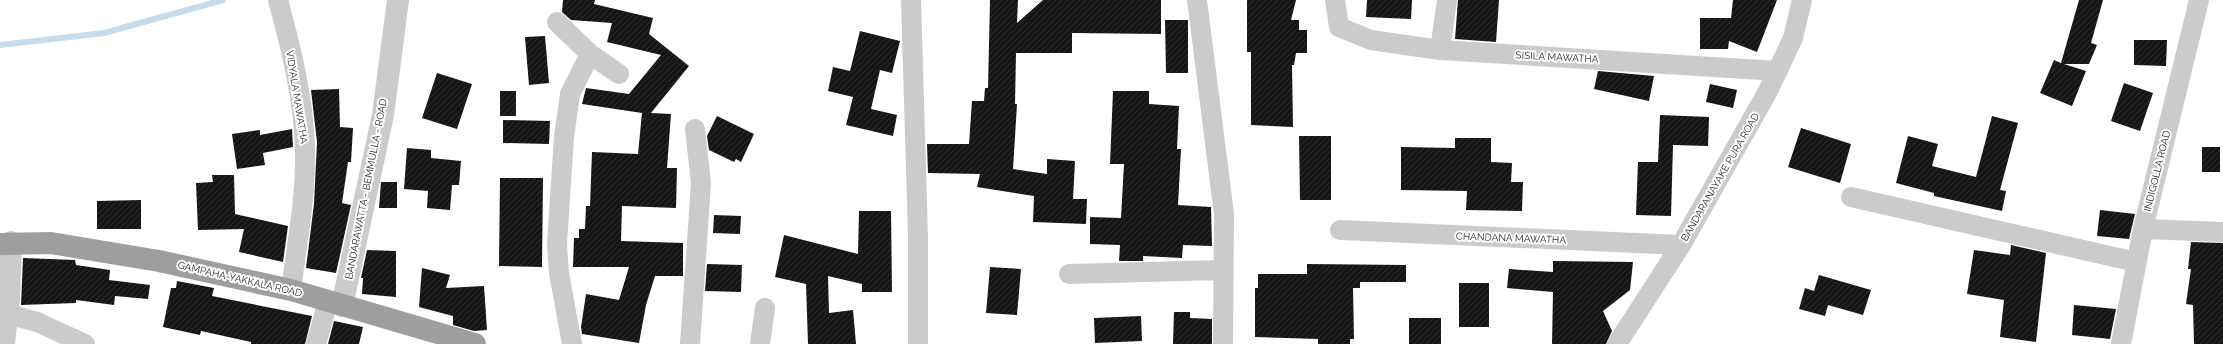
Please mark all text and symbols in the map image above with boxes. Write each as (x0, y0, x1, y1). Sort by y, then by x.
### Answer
street label: SISILA MAWATHA (1515, 49, 1599, 65)
street label: VIDYALA MAWATHA (284, 50, 310, 145)
street label: BANDARAWATTA - BEMMULLA - ROAD (343, 98, 389, 280)
street label: BANDARANAYAKE PURA ROAD (1679, 111, 1761, 243)
street label: INDIGOLLA ROAD (2142, 129, 2172, 213)
street label: CHANDANA MAWATHA (1456, 231, 1567, 245)
street label: GAMPAHA-YAKKALA ROAD (177, 259, 303, 299)

